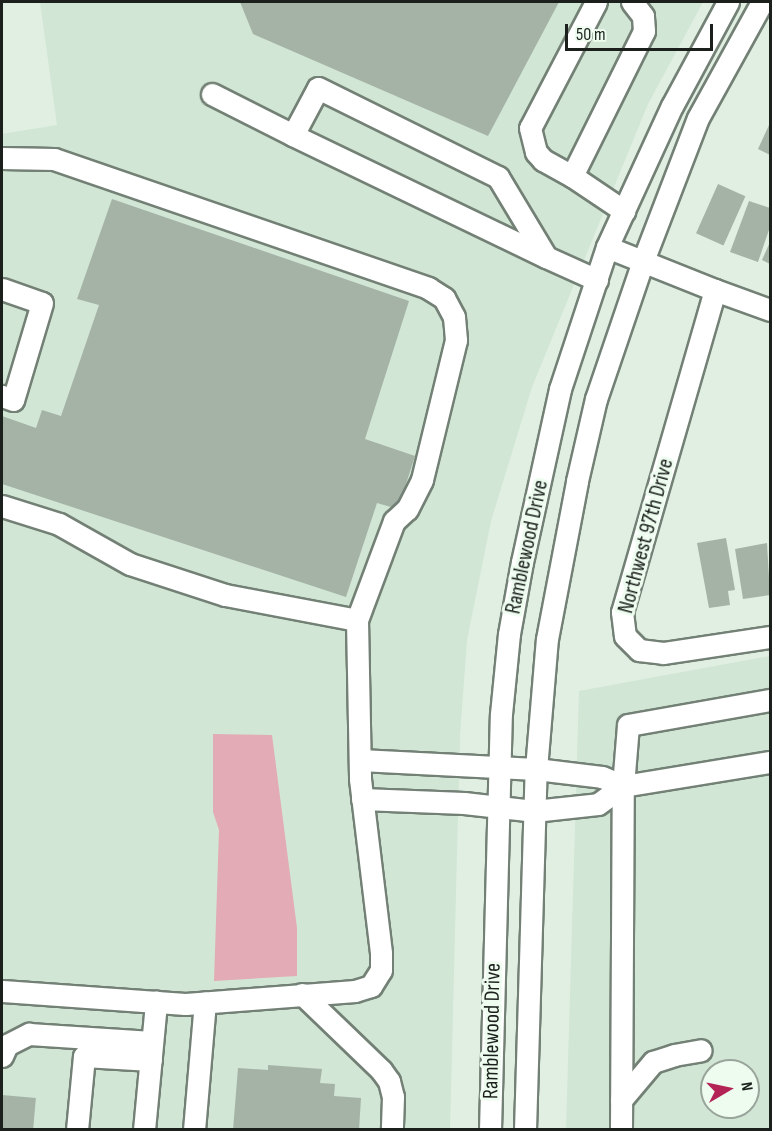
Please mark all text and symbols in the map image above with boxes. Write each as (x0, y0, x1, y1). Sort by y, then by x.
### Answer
scale bar (568, 12, 716, 50)
text: 50 m (576, 24, 606, 45)
street label: Northwest 97th Drive (613, 456, 679, 616)
street label: Ramblewood Drive (500, 478, 554, 616)
street label: Ramblewood Drive (478, 963, 506, 1099)
north arrow (700, 1059, 760, 1119)
text: N (736, 1081, 756, 1092)

